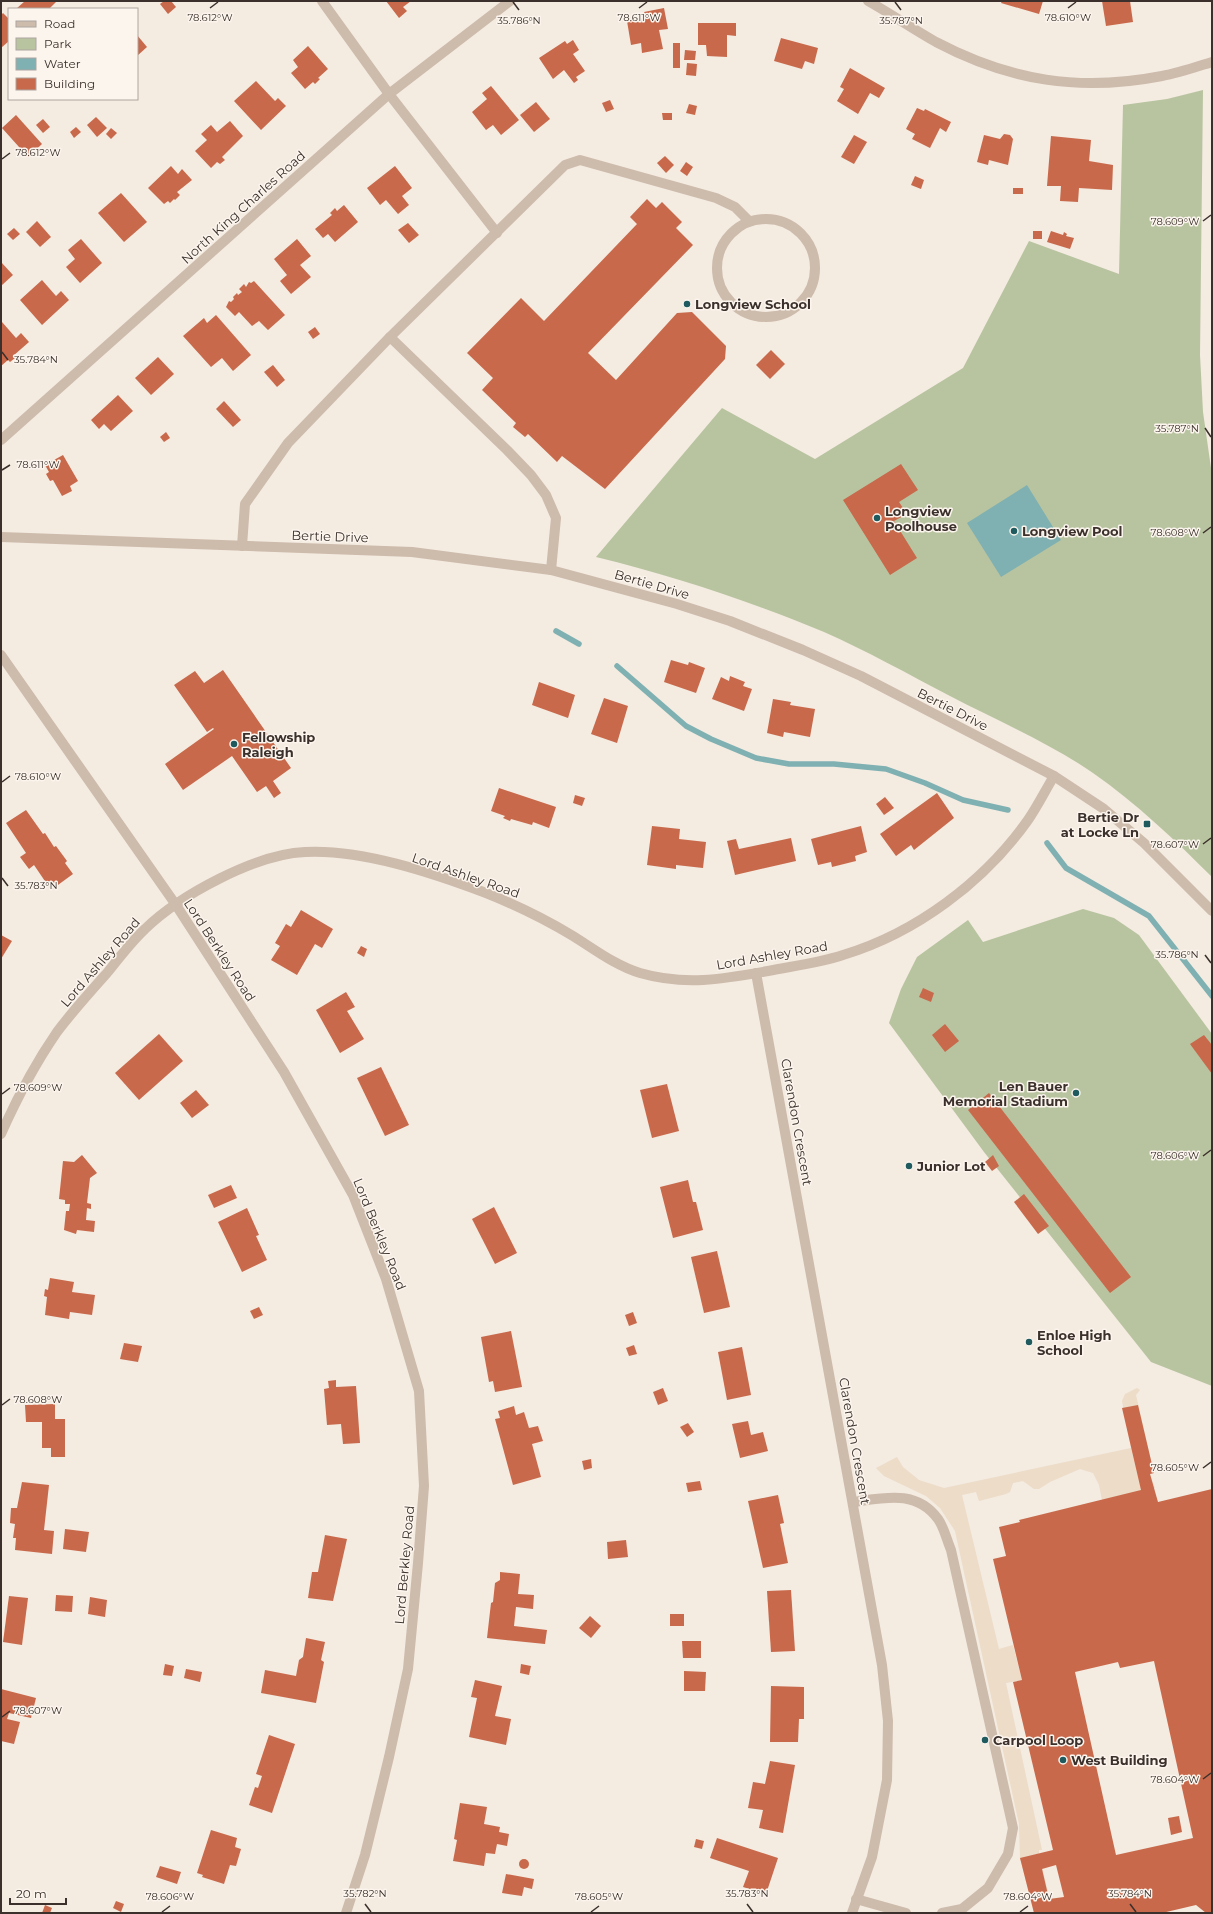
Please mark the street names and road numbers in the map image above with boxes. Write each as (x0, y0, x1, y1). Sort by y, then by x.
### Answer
street label: North King Charles Road (178, 147, 308, 267)
street label: Bertie Drive (291, 527, 369, 545)
street label: Bertie Drive (613, 566, 691, 602)
street label: Bertie Drive (915, 684, 991, 734)
street label: Lord Ashley Road (410, 849, 522, 901)
street label: Lord Berkley Road (181, 896, 259, 1004)
street label: Lord Ashley Road (57, 914, 143, 1010)
street label: Lord Ashley Road (715, 937, 829, 973)
street label: Clarendon Crescent (778, 1057, 816, 1187)
street label: Lord Berkley Road (350, 1176, 410, 1292)
street label: Clarendon Crescent (836, 1376, 874, 1506)
street label: Lord Berkley Road (391, 1505, 417, 1625)

